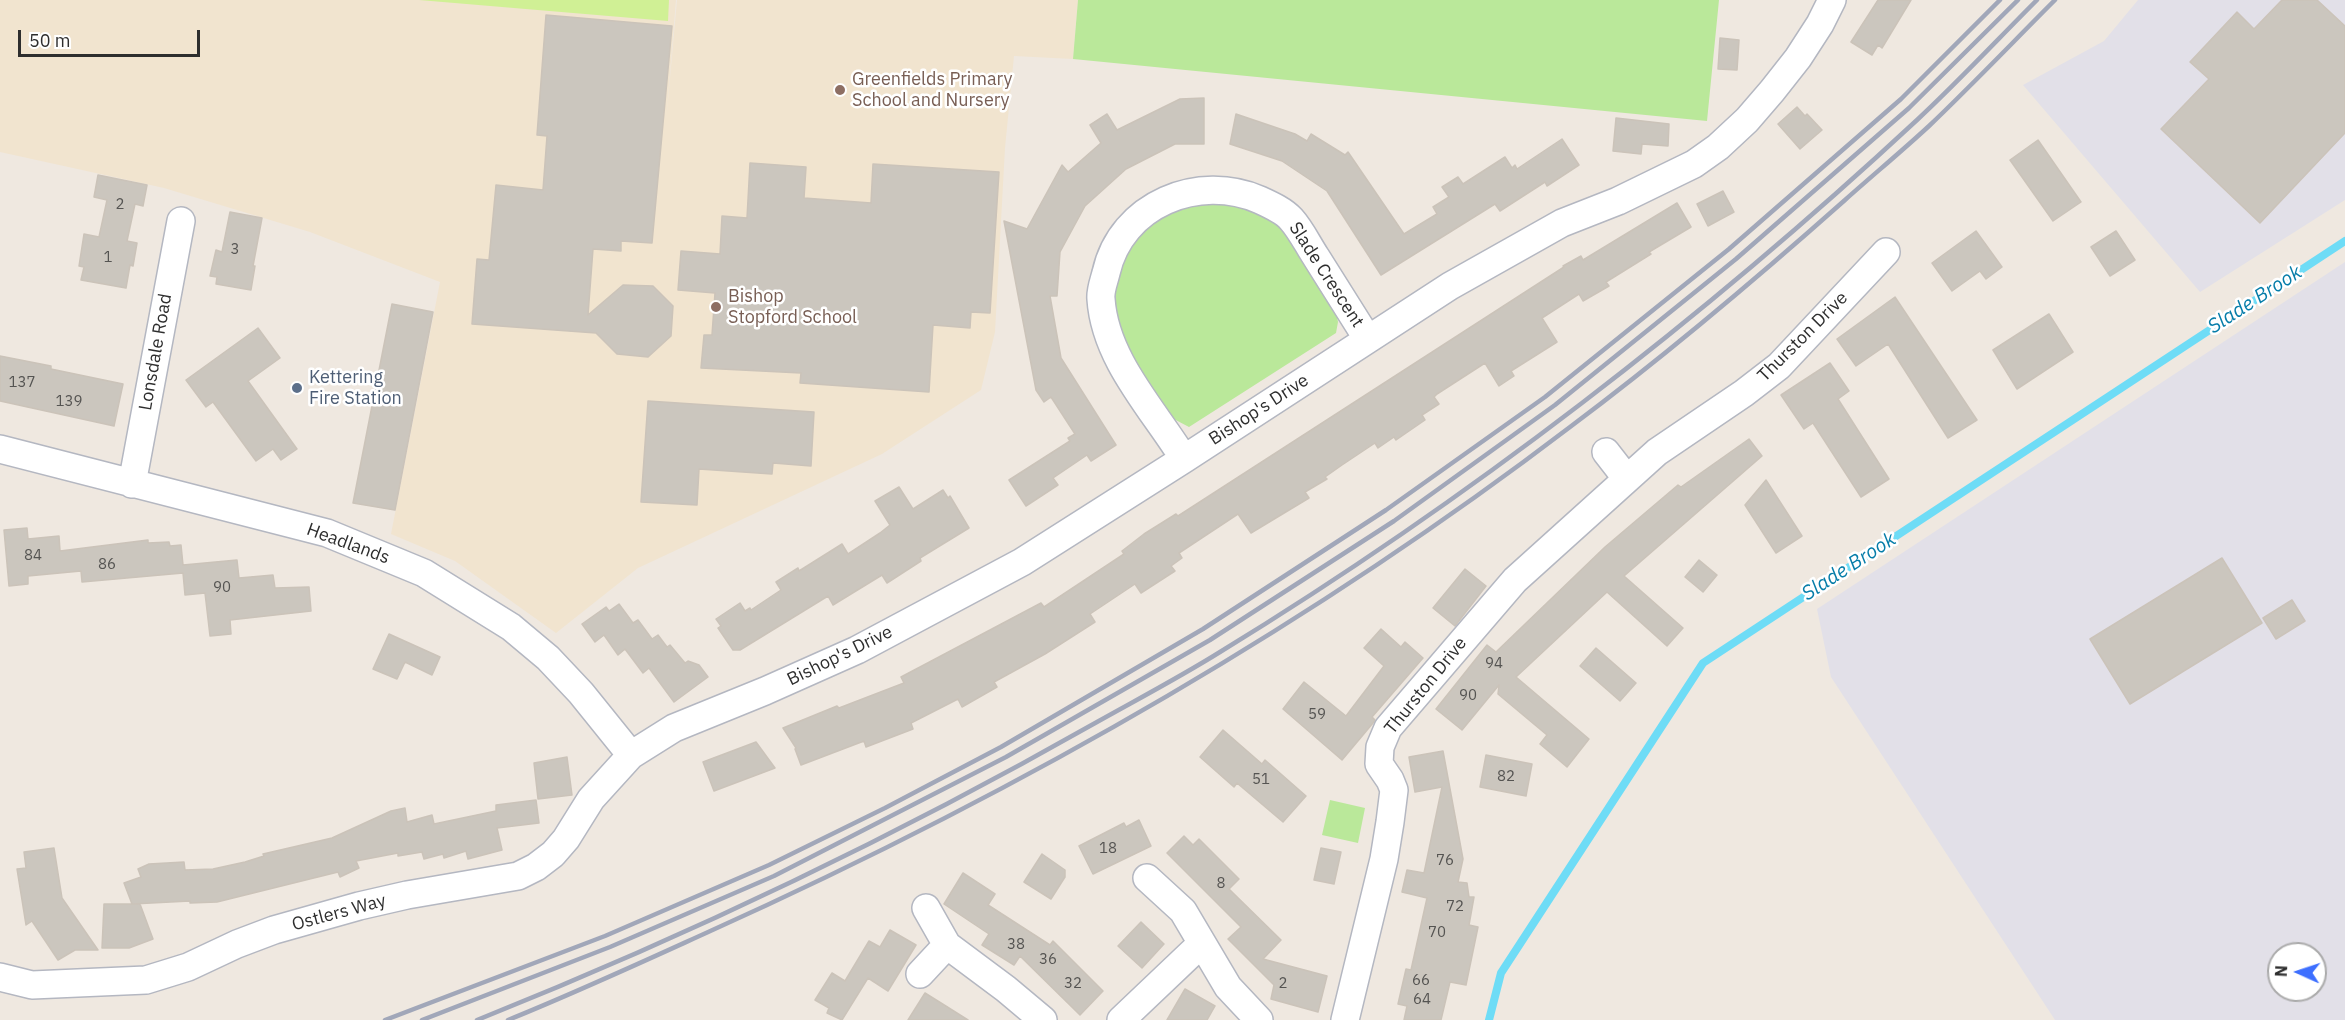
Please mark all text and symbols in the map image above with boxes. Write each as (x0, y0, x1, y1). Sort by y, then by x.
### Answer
scale bar (21, 18, 202, 56)
text: 50 m (29, 29, 71, 52)
place label: Greenfields Primary School and Nursery (852, 69, 1012, 112)
marker: Greenfields Primary School and Nursery (833, 83, 847, 97)
house number: 2 (116, 196, 124, 214)
street label: Slade Crescent (1284, 218, 1368, 332)
house number: 3 (231, 241, 239, 259)
house number: 1 (104, 249, 112, 267)
water label: Slade Brook (2204, 261, 2306, 339)
place label: Bishop Stopford School (728, 286, 857, 328)
street label: Thurston Drive (1753, 287, 1853, 387)
street label: Lonsdale Road (135, 292, 177, 412)
marker: Bishop Stopford School (709, 300, 723, 314)
place label: Kettering Fire Station (309, 367, 402, 410)
street label: Bishop's Drive (1205, 370, 1313, 450)
house number: 137 (9, 374, 35, 392)
marker: Kettering Fire Station (290, 381, 304, 395)
house number: 139 (56, 393, 82, 411)
street label: Headlands (304, 519, 392, 569)
water label: Slade Brook (1798, 528, 1900, 606)
house number: 84 (24, 547, 42, 565)
house number: 86 (98, 556, 116, 574)
house number: 90 (213, 579, 231, 597)
street label: Bishop's Drive (784, 621, 896, 691)
street label: Thurston Drive (1380, 633, 1472, 739)
house number: 94 (1485, 655, 1503, 673)
house number: 90 (1459, 687, 1477, 705)
house number: 59 (1308, 706, 1326, 724)
house number: 82 (1497, 768, 1515, 786)
house number: 51 (1252, 771, 1270, 789)
house number: 18 (1099, 840, 1117, 858)
house number: 76 (1436, 852, 1454, 870)
house number: 8 (1217, 875, 1225, 893)
street label: Ostlers Way (290, 890, 388, 936)
house number: 72 (1446, 898, 1464, 916)
house number: 70 (1428, 924, 1446, 942)
house number: 38 (1007, 936, 1025, 954)
north arrow (2267, 942, 2327, 1002)
house number: 36 (1039, 951, 1057, 969)
text: N (2271, 965, 2291, 977)
house number: 66 (1412, 972, 1430, 990)
house number: 32 (1064, 975, 1082, 993)
house number: 2 (1279, 975, 1287, 993)
house number: 64 (1413, 991, 1431, 1009)

